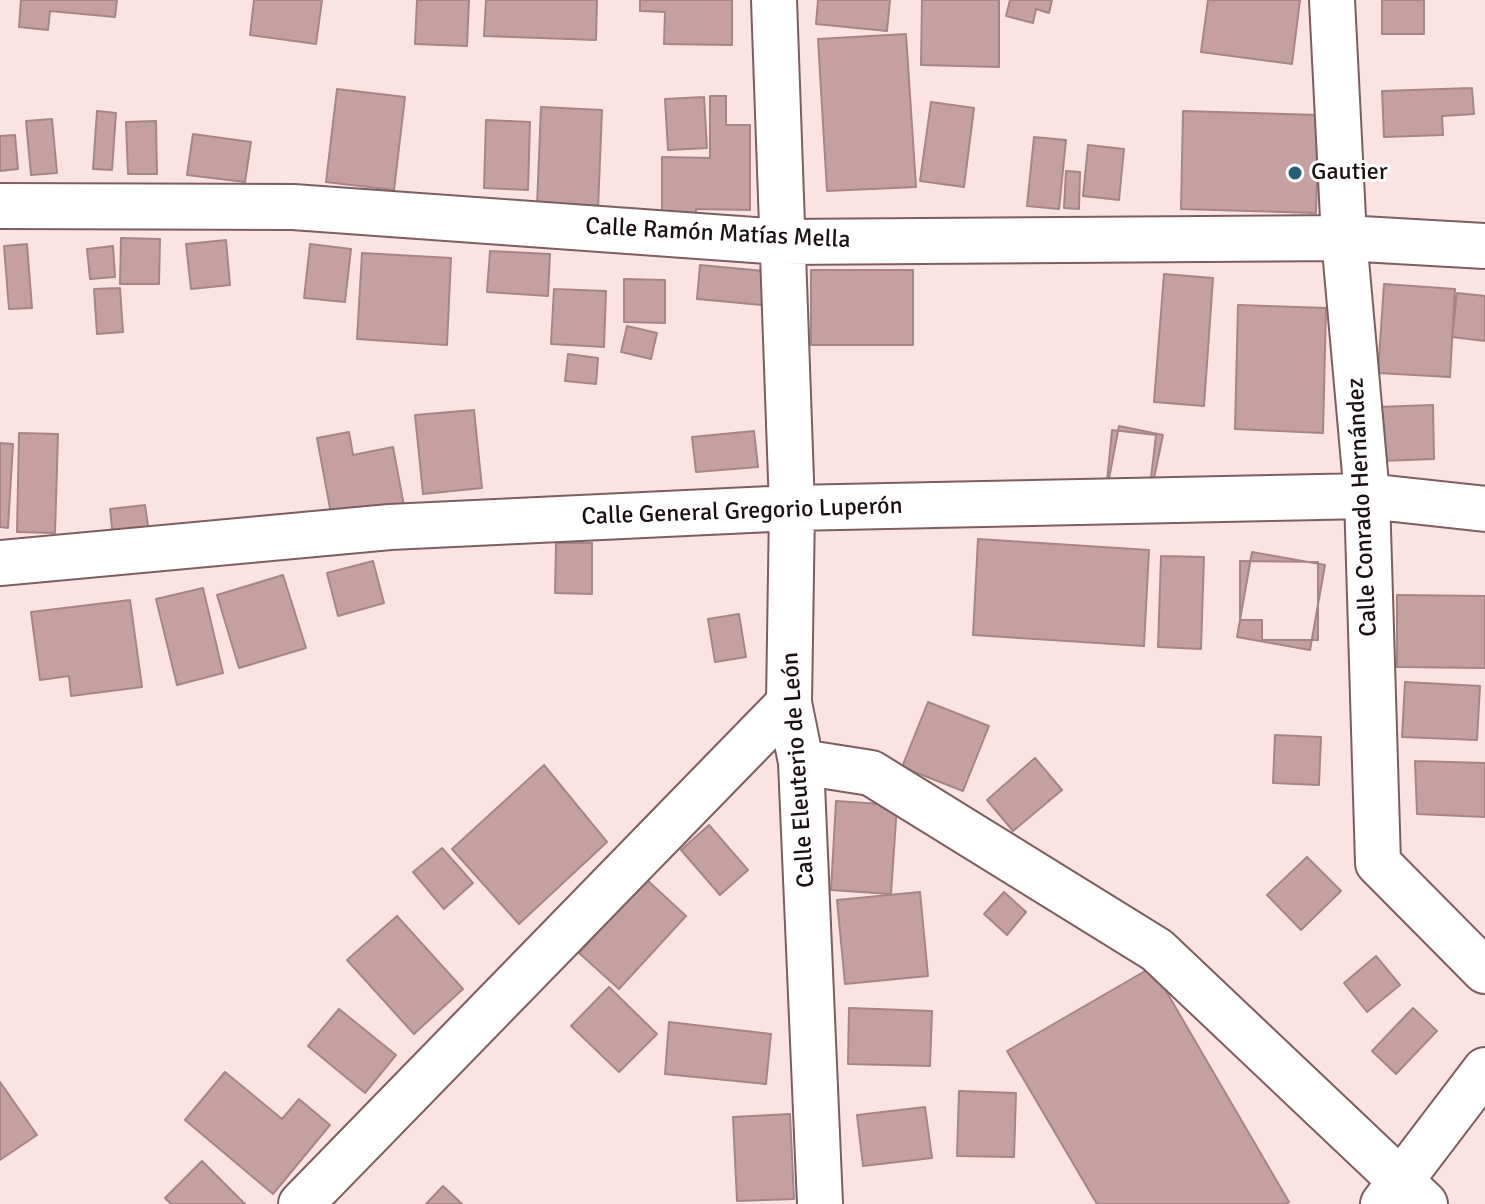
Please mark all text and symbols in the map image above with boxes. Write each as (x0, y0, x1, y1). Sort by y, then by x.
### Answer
place label: Gautier (1311, 159, 1388, 187)
marker: Gautier (1286, 164, 1304, 182)
street label: Calle Ramón Matías Mella (585, 213, 851, 255)
street label: Calle Conrado Hernández (1342, 377, 1384, 637)
street label: Calle General Gregorio Luperón (581, 492, 903, 532)
street label: Calle Eleuterio de León (776, 651, 822, 889)

